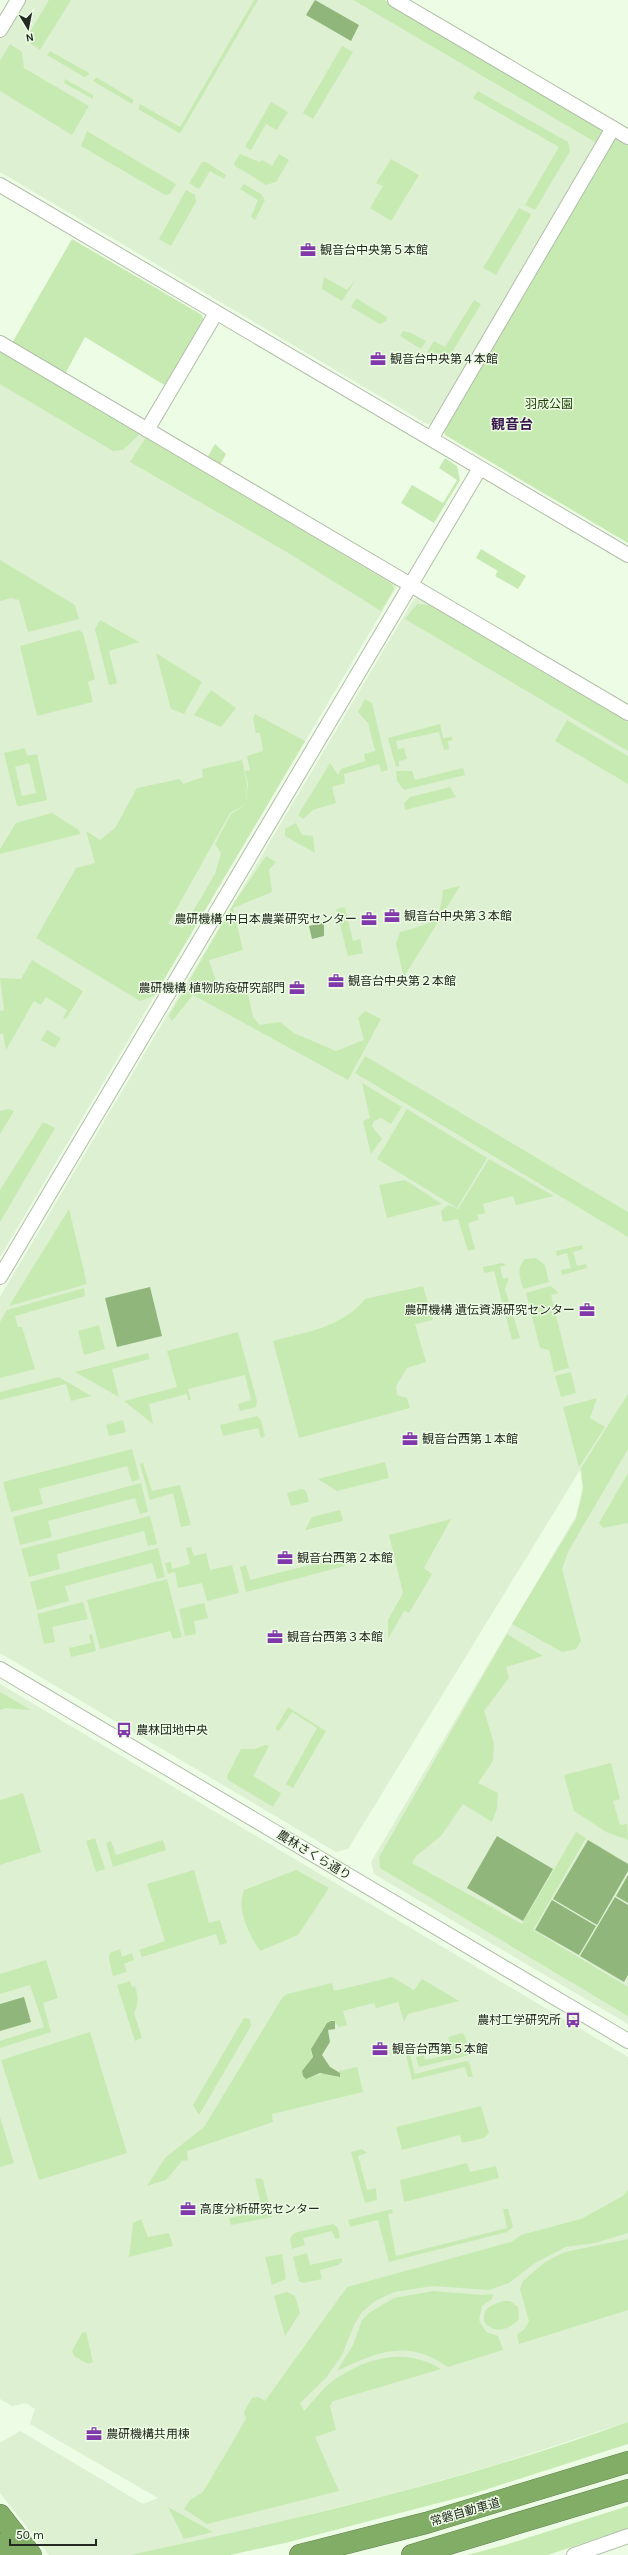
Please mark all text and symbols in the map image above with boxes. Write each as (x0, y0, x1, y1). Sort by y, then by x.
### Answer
north arrow (8, 8, 48, 48)
text: N (25, 30, 35, 44)
office icon: 観音台中央第５本館 (299, 241, 317, 259)
place label: 観音台中央第５本館 (320, 243, 428, 257)
office icon: 観音台中央第４本館 (369, 350, 387, 368)
place label: 観音台中央第４本館 (390, 352, 498, 366)
park label: 羽成公園 (525, 397, 573, 411)
district label: 観音台 (491, 416, 533, 433)
office icon: 観音台中央第３本館 (383, 907, 401, 925)
place label: 観音台中央第３本館 (404, 909, 512, 923)
office icon: 農研機構 中日本農業研究センター (360, 910, 378, 928)
place label: 農研機構 中日本農業研究センター (174, 912, 357, 926)
office icon: 観音台中央第２本館 (327, 972, 345, 990)
place label: 観音台中央第２本館 (348, 974, 456, 988)
office icon: 農研機構 植物防疫研究部門 (288, 979, 306, 997)
place label: 農研機構 植物防疫研究部門 (138, 981, 285, 995)
office icon: 農研機構 遺伝資源研究センター (578, 1301, 596, 1319)
place label: 農研機構 遺伝資源研究センター (404, 1303, 575, 1317)
office icon: 観音台西第１本館 (401, 1430, 419, 1448)
place label: 観音台西第１本館 (422, 1432, 518, 1446)
office icon: 観音台西第２本館 (276, 1549, 294, 1567)
place label: 観音台西第２本館 (297, 1551, 393, 1565)
office icon: 観音台西第３本館 (266, 1628, 284, 1646)
place label: 観音台西第３本館 (287, 1630, 383, 1644)
bus stop icon: 農林団地中央 (115, 1721, 133, 1739)
place label: 農林団地中央 (136, 1723, 208, 1737)
street label: 農林さくら通り (274, 1827, 354, 1883)
bus stop icon: 農村工学研究所 (564, 2011, 582, 2029)
place label: 農村工学研究所 (477, 2013, 561, 2027)
office icon: 観音台西第５本館 (371, 2040, 389, 2058)
place label: 観音台西第５本館 (392, 2042, 488, 2056)
office icon: 高度分析研究センター (179, 2200, 197, 2218)
place label: 高度分析研究センター (200, 2202, 320, 2216)
office icon: 農研機構共用棟 (85, 2425, 103, 2443)
place label: 農研機構共用棟 (106, 2427, 190, 2441)
street label: 常磐自動車道 (428, 2495, 502, 2529)
scale bar (10, 2521, 96, 2547)
text: 50 m (16, 2528, 44, 2542)

